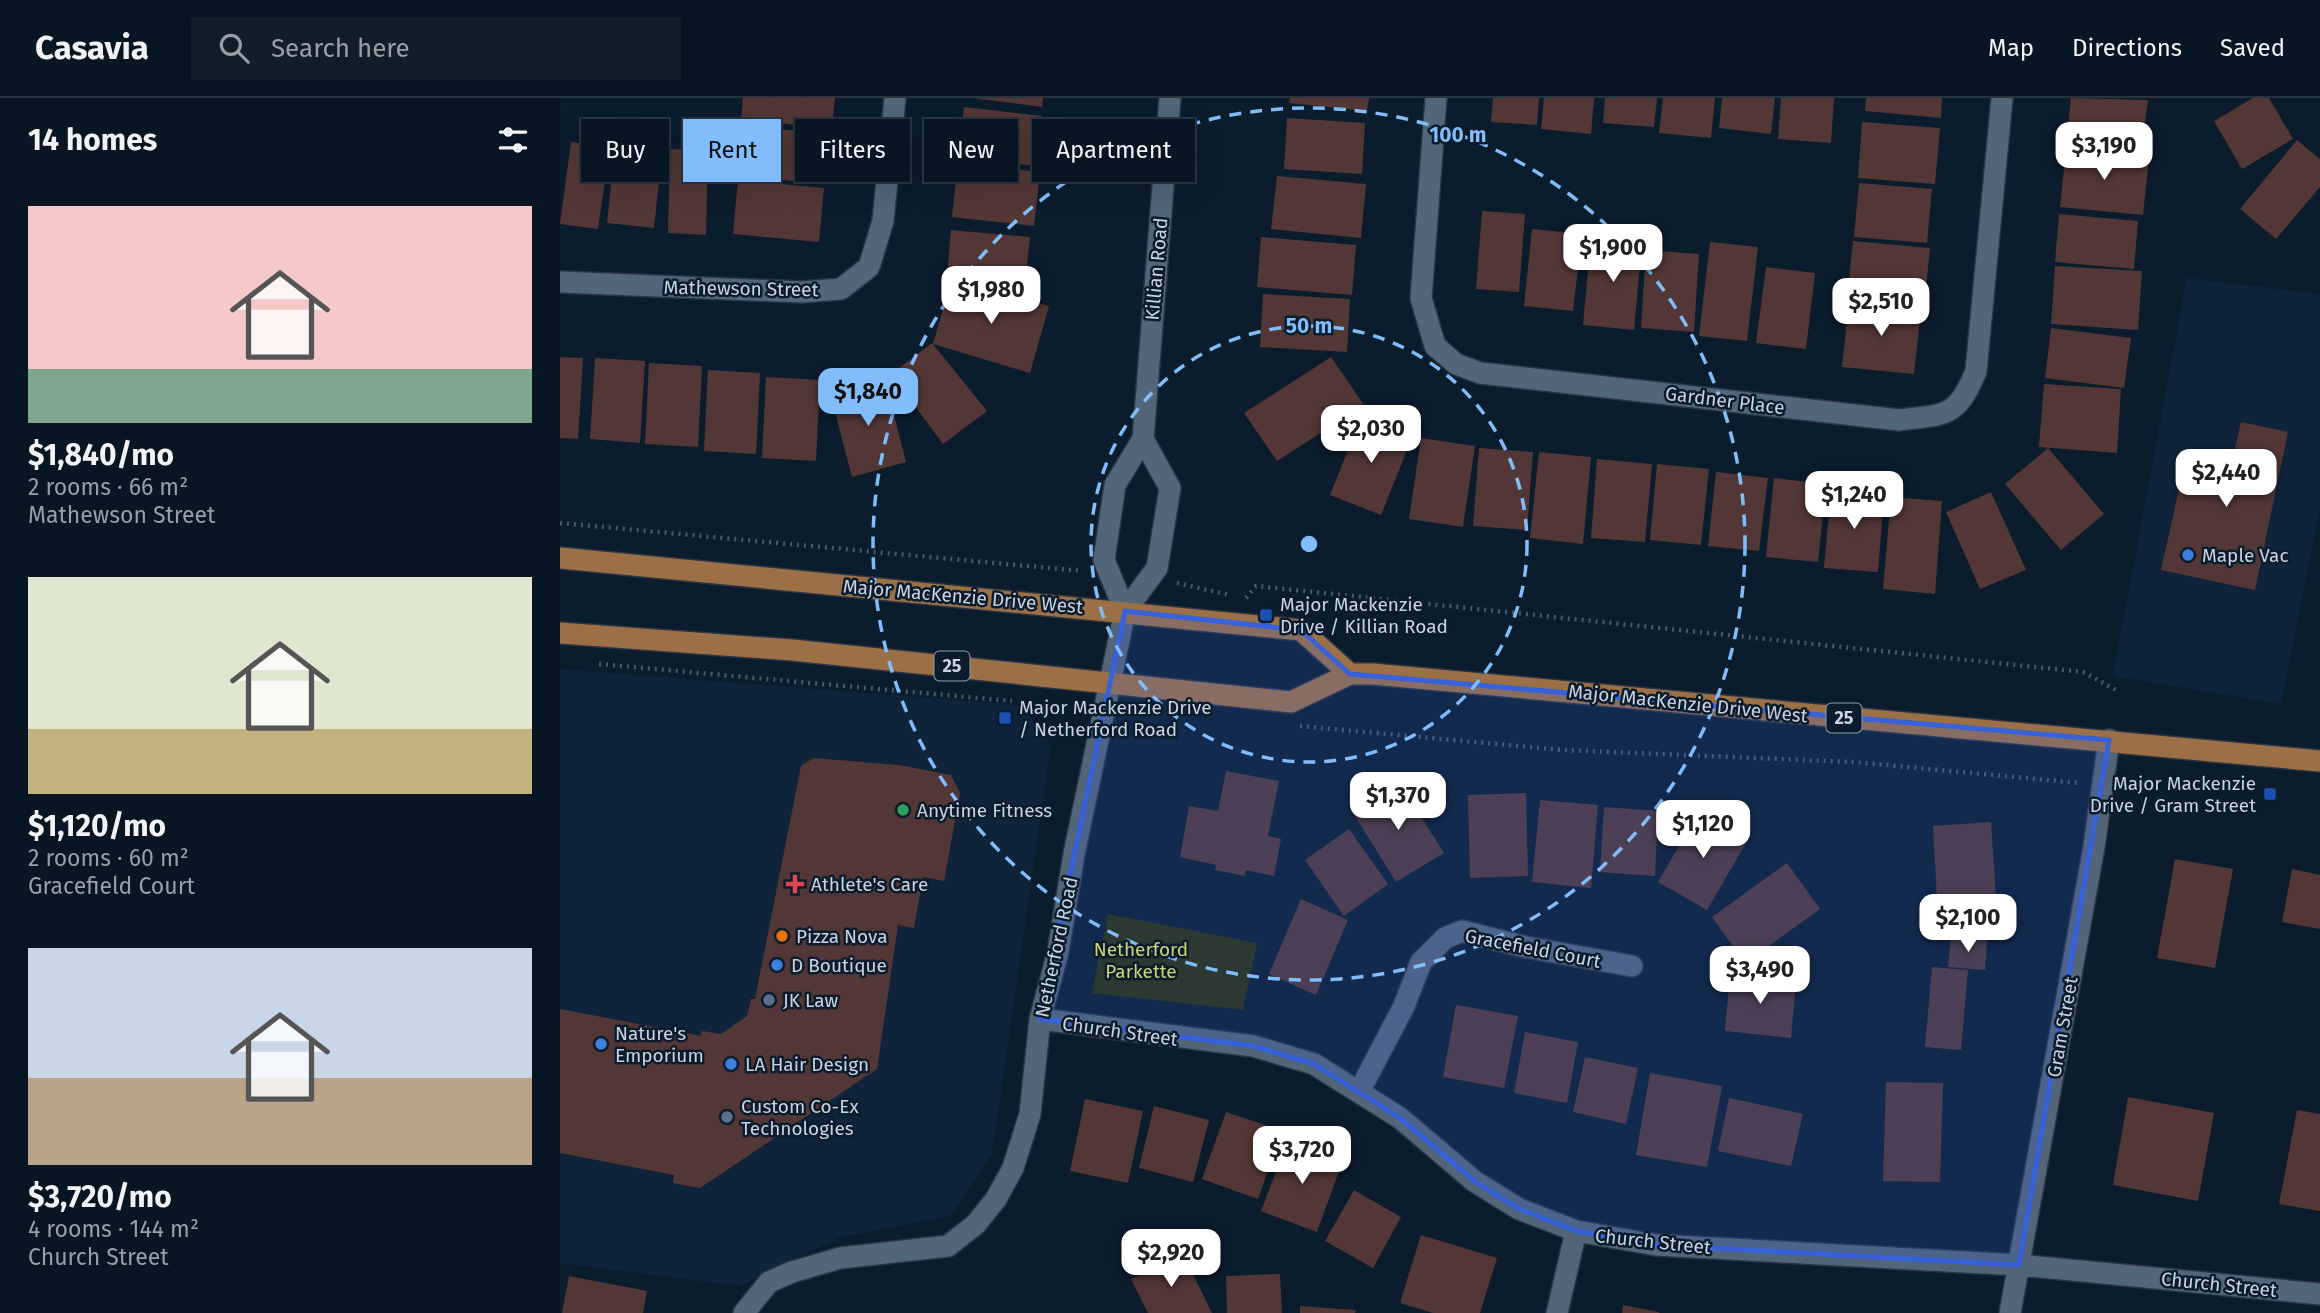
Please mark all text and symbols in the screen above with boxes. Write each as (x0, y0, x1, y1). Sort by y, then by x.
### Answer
search box (191, 17, 681, 80)
text: Casavia (35, 28, 149, 68)
icon: search (215, 29, 253, 67)
text: Search here (271, 33, 410, 64)
text: Map (1988, 34, 2034, 62)
text: Directions (2072, 34, 2182, 62)
text: Saved (2220, 34, 2285, 62)
chip: Buy (581, 119, 669, 182)
chip: Rent (683, 119, 781, 182)
chip: Filters (795, 119, 910, 182)
chip: New (924, 119, 1018, 182)
chip: Apartment (1032, 119, 1195, 182)
icon: filters (494, 121, 532, 159)
text: 14 homes (28, 122, 157, 158)
text: 100 m (1429, 122, 1487, 148)
pin: $3,190 (2047, 122, 2161, 182)
text: $3,190 (2072, 131, 2136, 159)
street label: Killian Road (1141, 217, 1172, 322)
pin: $1,900 (1556, 225, 1670, 284)
text: $1,900 (1579, 233, 1647, 261)
icon: home (217, 252, 343, 378)
pin: $1,980 (934, 266, 1048, 326)
text: $1,980 (957, 275, 1025, 303)
street label: Mathewson Street (663, 276, 819, 301)
pin: $2,510 (1824, 278, 1938, 338)
text: $2,510 (1848, 287, 1914, 315)
text: 50 m (1286, 313, 1332, 339)
pin: $1,840 (811, 368, 925, 428)
text: $1,840 (834, 377, 902, 405)
street label: Gardner Place (1664, 382, 1786, 419)
pin: $2,030 (1314, 406, 1428, 465)
text: $2,030 (1337, 414, 1405, 442)
text: $1,840/mo (28, 437, 174, 473)
pin: $2,440 (2169, 450, 2283, 509)
text: $2,440 (2192, 458, 2260, 486)
pin: $1,240 (1797, 472, 1911, 531)
text: 2 rooms · 66 m² (28, 473, 188, 501)
text: $1,240 (1821, 480, 1887, 508)
text: Mathewson Street (28, 501, 215, 529)
centre of rings (1297, 532, 1321, 556)
place label: Maple Vac (2202, 544, 2289, 567)
marker: Maple Vac (2180, 547, 2196, 563)
street label: Major MacKenzie Drive West (842, 575, 1084, 618)
place label: Major Mackenzie Drive / Killian Road (1280, 593, 1448, 638)
marker: Major Mackenzie Drive / Killian Road (1258, 607, 1274, 623)
icon: home (217, 623, 343, 749)
road number: 25 (934, 652, 970, 680)
street label: Major MacKenzie Drive West (1567, 679, 1809, 728)
place label: Major Mackenzie Drive / Netherford Road (1019, 696, 1212, 741)
road number: 25 (1826, 704, 1862, 732)
marker: Major Mackenzie Drive / Netherford Road (997, 710, 1013, 726)
pin: $1,370 (1341, 772, 1455, 832)
place label: Major Mackenzie Drive / Gram Street (2090, 772, 2256, 817)
text: $1,370 (1366, 781, 1430, 809)
marker: Major Mackenzie Drive / Gram Street (2262, 786, 2278, 802)
place label: Anytime Fitness (917, 799, 1052, 822)
pin: $1,120 (1646, 800, 1760, 860)
marker: Anytime Fitness (895, 802, 911, 818)
text: $1,120/mo (28, 808, 166, 844)
text: $1,120 (1672, 809, 1734, 837)
text: 2 rooms · 60 m² (28, 844, 189, 872)
text: Gracefield Court (28, 872, 195, 900)
place label: Athlete's Care (811, 873, 928, 896)
marker: Athlete's Care (785, 874, 805, 894)
street label: Netherford Road (1030, 875, 1083, 1020)
pin: $2,100 (1911, 894, 2025, 954)
text: $2,100 (1935, 903, 2001, 931)
street label: Gracefield Court (1463, 924, 1603, 973)
place label: Pizza Nova (796, 925, 887, 948)
marker: Pizza Nova (774, 928, 790, 944)
park label: Netherford Parkette (1094, 938, 1188, 983)
pin: $3,490 (1703, 946, 1817, 1006)
place label: D Boutique (791, 954, 887, 977)
text: $3,490 (1726, 955, 1794, 983)
marker: D Boutique (769, 957, 785, 973)
street label: Gram Street (2042, 975, 2083, 1079)
place label: JK Law (783, 989, 839, 1012)
marker: JK Law (761, 992, 777, 1008)
icon: home (217, 994, 343, 1120)
street label: Church Street (1061, 1012, 1179, 1051)
place label: Nature's Emporium (615, 1022, 704, 1067)
marker: Nature's Emporium (593, 1036, 609, 1052)
place label: LA Hair Design (745, 1053, 869, 1076)
marker: LA Hair Design (723, 1056, 739, 1072)
place label: Custom Co-Ex Technologies (741, 1095, 859, 1140)
marker: Custom Co-Ex Technologies (719, 1109, 735, 1125)
pin: $3,720 (1245, 1126, 1359, 1186)
text: $3,720 (1269, 1135, 1335, 1163)
text: $3,720/mo (28, 1179, 172, 1215)
text: 4 rooms · 144 m² (28, 1215, 199, 1243)
street label: Church Street (1594, 1224, 1712, 1259)
pin: $2,920 (1114, 1230, 1228, 1289)
text: $2,920 (1137, 1238, 1205, 1266)
text: Church Street (28, 1243, 169, 1271)
street label: Church Street (2160, 1267, 2278, 1302)

